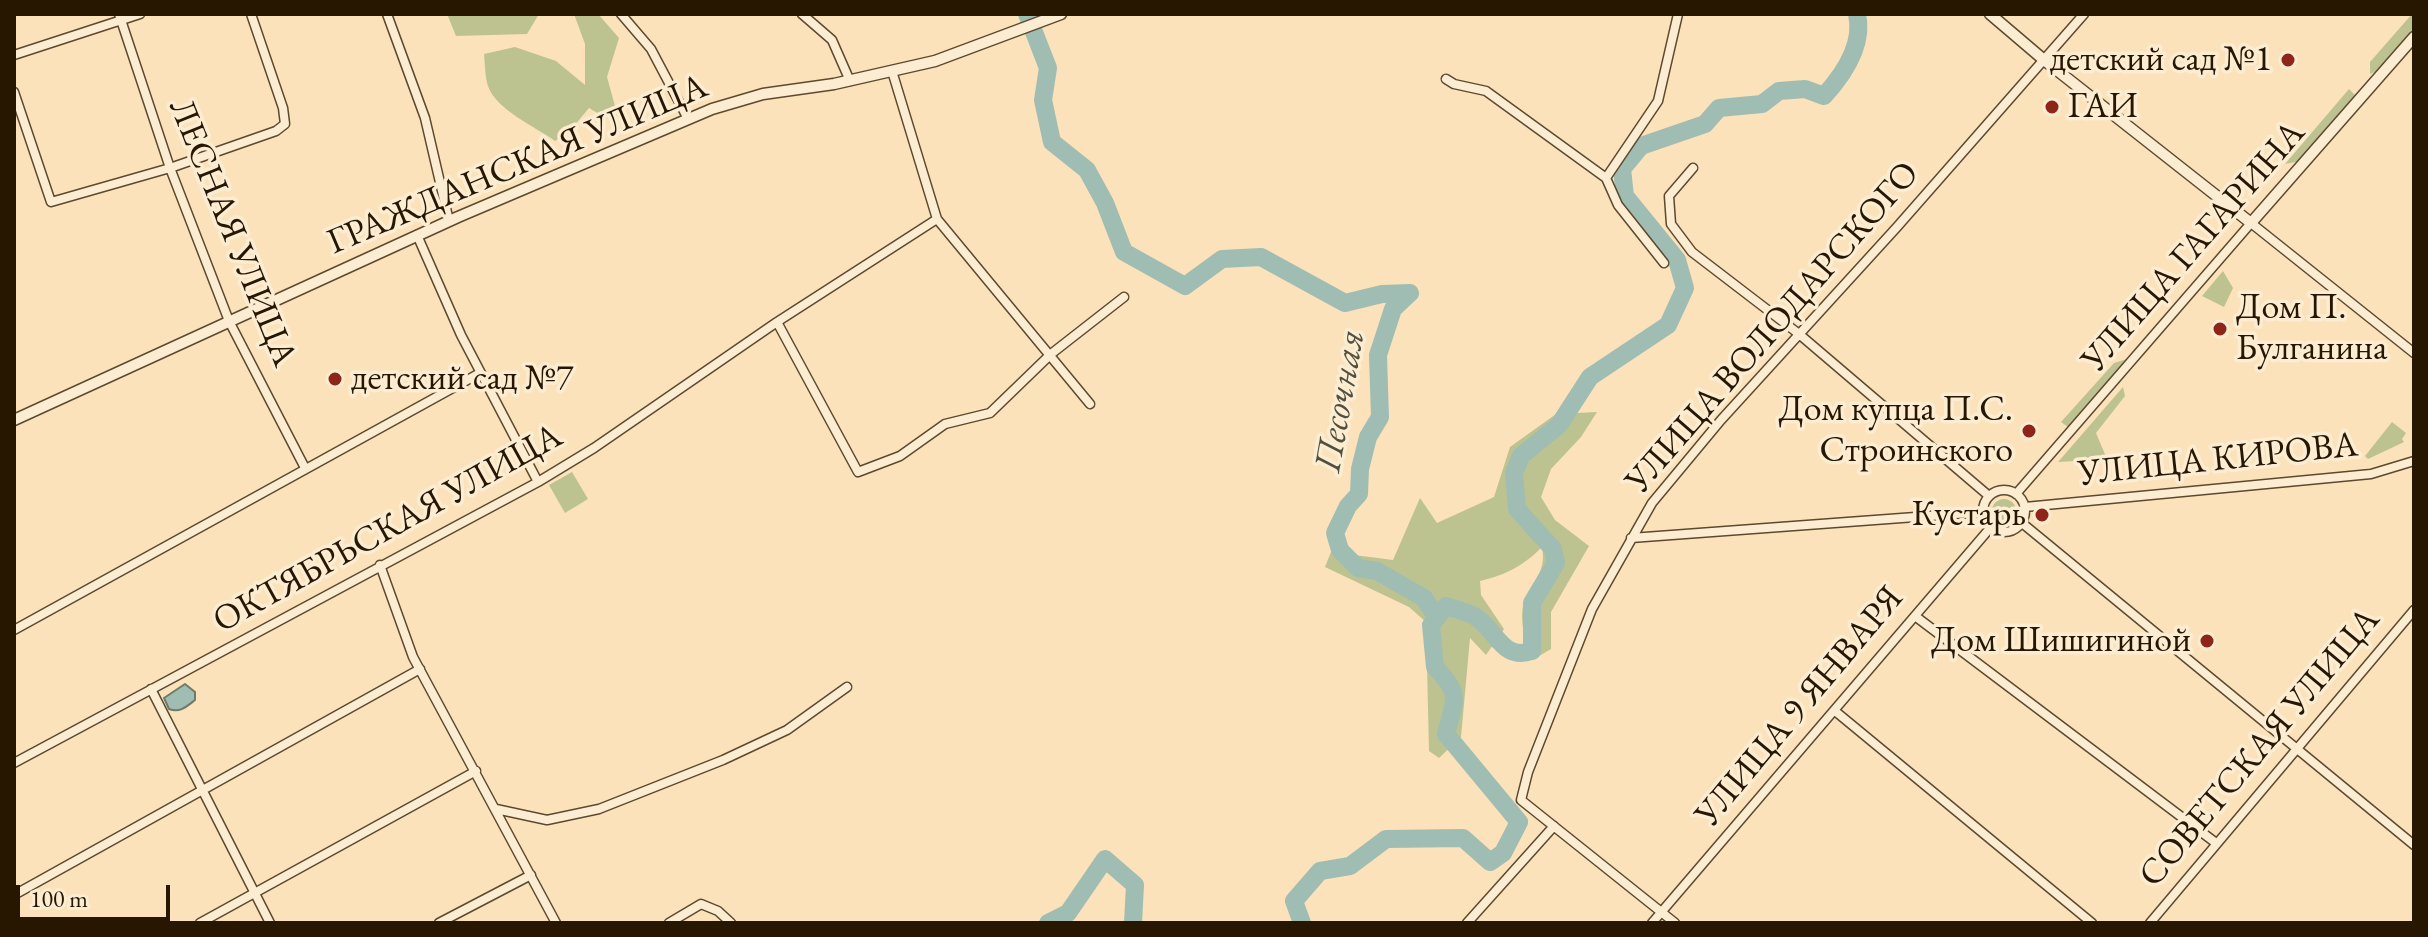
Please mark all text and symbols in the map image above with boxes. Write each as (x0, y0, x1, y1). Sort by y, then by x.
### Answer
place label: детский сад №1 (2050, 38, 2272, 82)
marker: детский сад №1 (2279, 51, 2297, 69)
street label: ГРАЖДАНСКАЯ УЛИЦА (322, 65, 714, 265)
place label: ГАИ (2068, 85, 2137, 129)
street label: ЛЕСНАЯ УЛИЦА (159, 93, 305, 373)
marker: ГАИ (2043, 98, 2061, 116)
street label: УЛИЦА ГАГАРИНА (2073, 113, 2315, 381)
street label: УЛИЦА ВОЛОДАРСКОГО (1617, 153, 1929, 503)
place label: Дом П. Булганина (2236, 286, 2387, 371)
marker: Дом П. Булганина (2211, 320, 2229, 338)
water label: Песочная (1306, 326, 1376, 476)
place label: детский сад №7 (351, 357, 573, 401)
marker: детский сад №7 (326, 370, 344, 388)
place label: Дом купца П.С. Строинского (1778, 388, 2013, 473)
street label: ОКТЯБРЬСКАЯ УЛИЦА (206, 415, 570, 643)
marker: Дом купца П.С. Строинского (2020, 422, 2038, 440)
street label: УЛИЦА КИРОВА (2076, 424, 2360, 496)
place label: Кустарь (1912, 493, 2026, 537)
marker: Кустарь (2033, 506, 2051, 524)
street label: УЛИЦА 9 ЯНВАРЯ (1687, 578, 1913, 836)
street label: СОВЕТСКАЯ УЛИЦА (2131, 600, 2389, 896)
place label: Дом Шишигиной (1931, 619, 2191, 663)
marker: Дом Шишигиной (2198, 632, 2216, 650)
scale bar (20, 869, 174, 919)
text: 100 m (30, 883, 88, 914)

